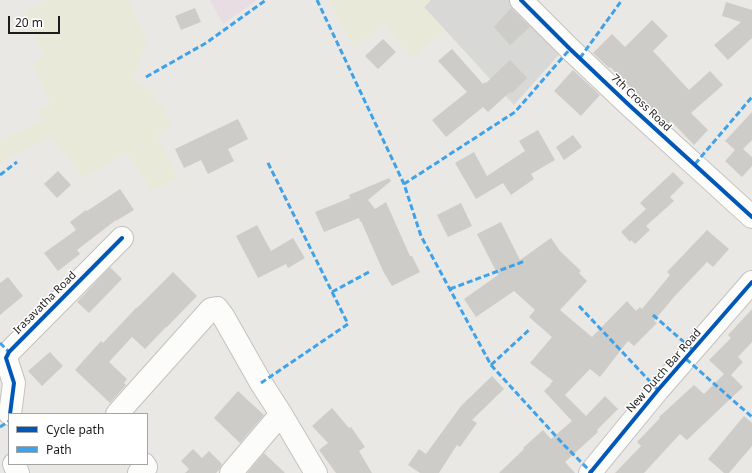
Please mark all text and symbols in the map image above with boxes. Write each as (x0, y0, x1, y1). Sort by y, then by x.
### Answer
scale bar (10, 8, 62, 34)
text: 20 m (15, 14, 43, 31)
street label: 7th Cross Road (608, 72, 674, 134)
street label: Irasavatha Road (11, 269, 79, 337)
street label: New Dutch Bar Road (624, 326, 704, 416)
legend (8, 413, 148, 465)
text: Cycle path (46, 421, 104, 438)
text: Path (46, 441, 72, 458)

